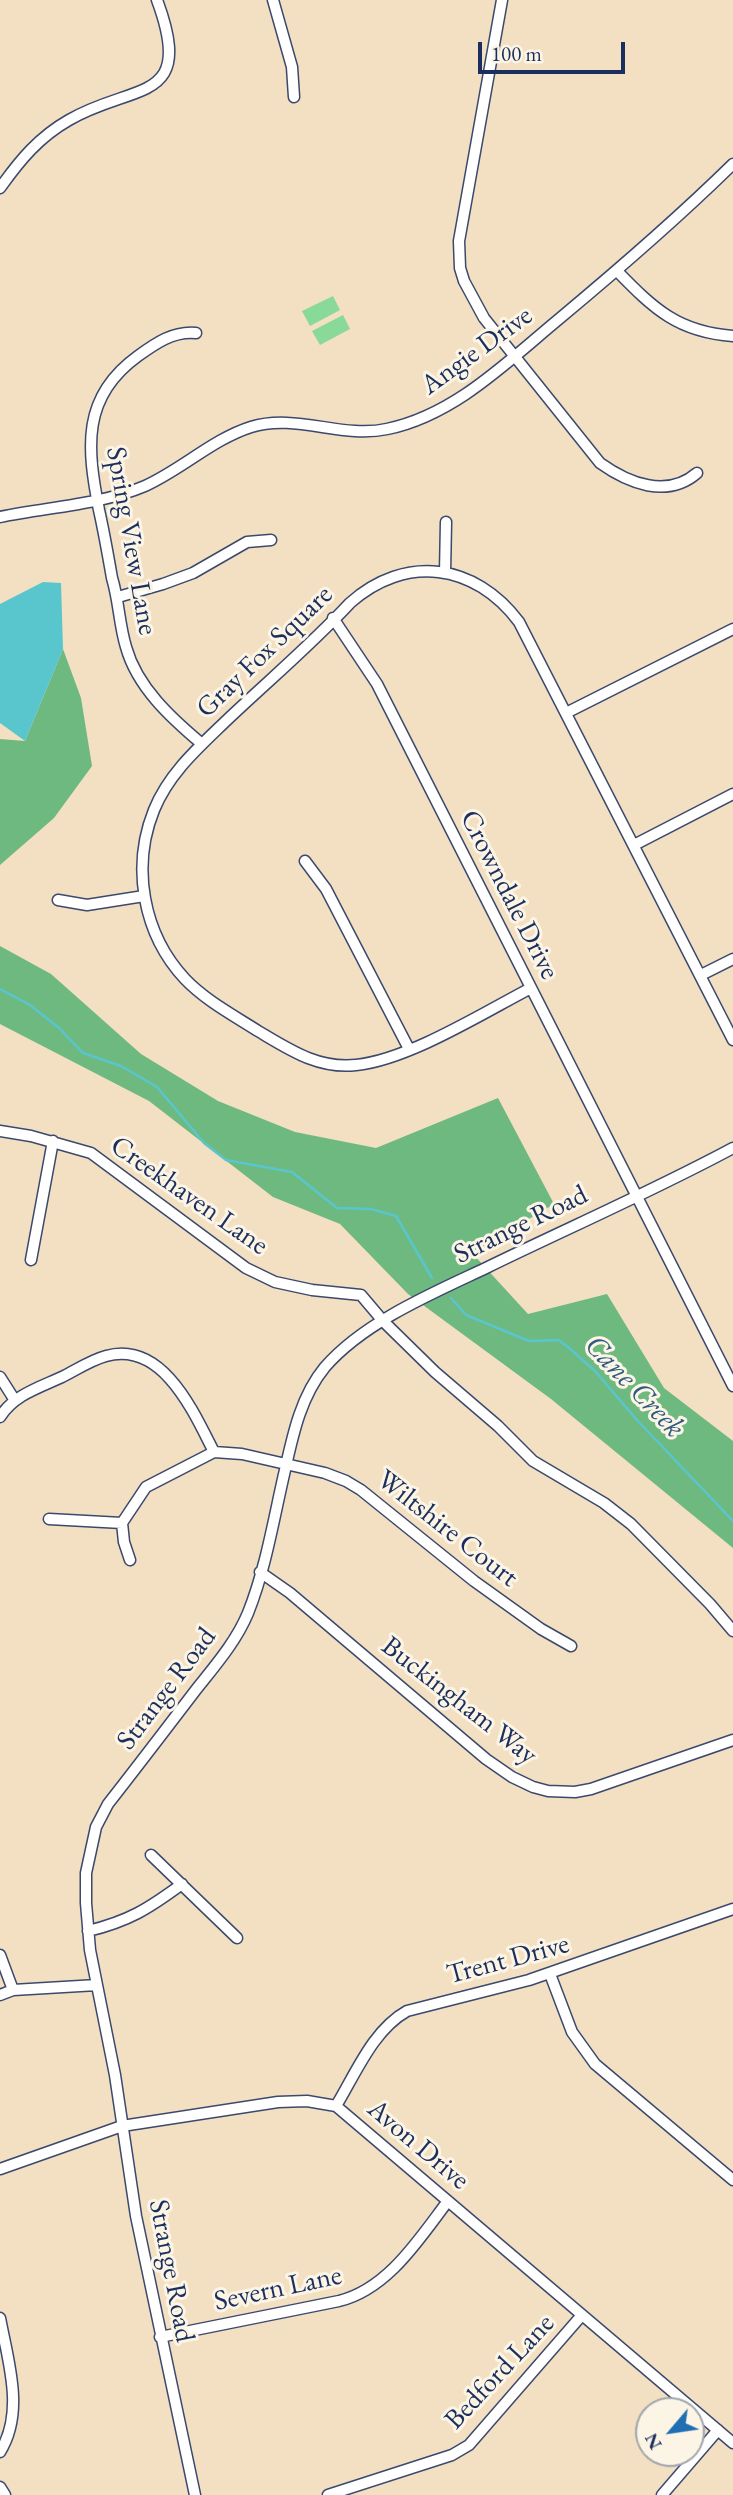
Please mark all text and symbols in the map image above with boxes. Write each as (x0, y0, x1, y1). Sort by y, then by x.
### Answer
scale bar (481, 28, 628, 72)
text: 100 m (491, 40, 542, 67)
street label: Angie Drive (415, 299, 539, 403)
street label: Spring View Lane (98, 444, 164, 638)
street label: Gray Fox Square (190, 579, 340, 725)
street label: Crowndale Drive (452, 805, 566, 985)
street label: Creekhaven Lane (104, 1129, 274, 1263)
street label: Strange Road (449, 1178, 593, 1272)
water label: Cane Creek (576, 1328, 692, 1446)
street label: Wiltshire Court (370, 1463, 524, 1595)
street label: Strange Road (110, 1621, 224, 1757)
street label: Buckingham Way (374, 1630, 544, 1772)
street label: Trent Drive (443, 1928, 573, 1992)
street label: Avon Drive (360, 2093, 476, 2197)
street label: Strange Road (141, 2197, 201, 2345)
street label: Severn Lane (211, 2259, 345, 2319)
street label: Bedford Lane (438, 2307, 562, 2437)
north arrow (635, 2397, 705, 2467)
text: N (638, 2429, 668, 2454)

